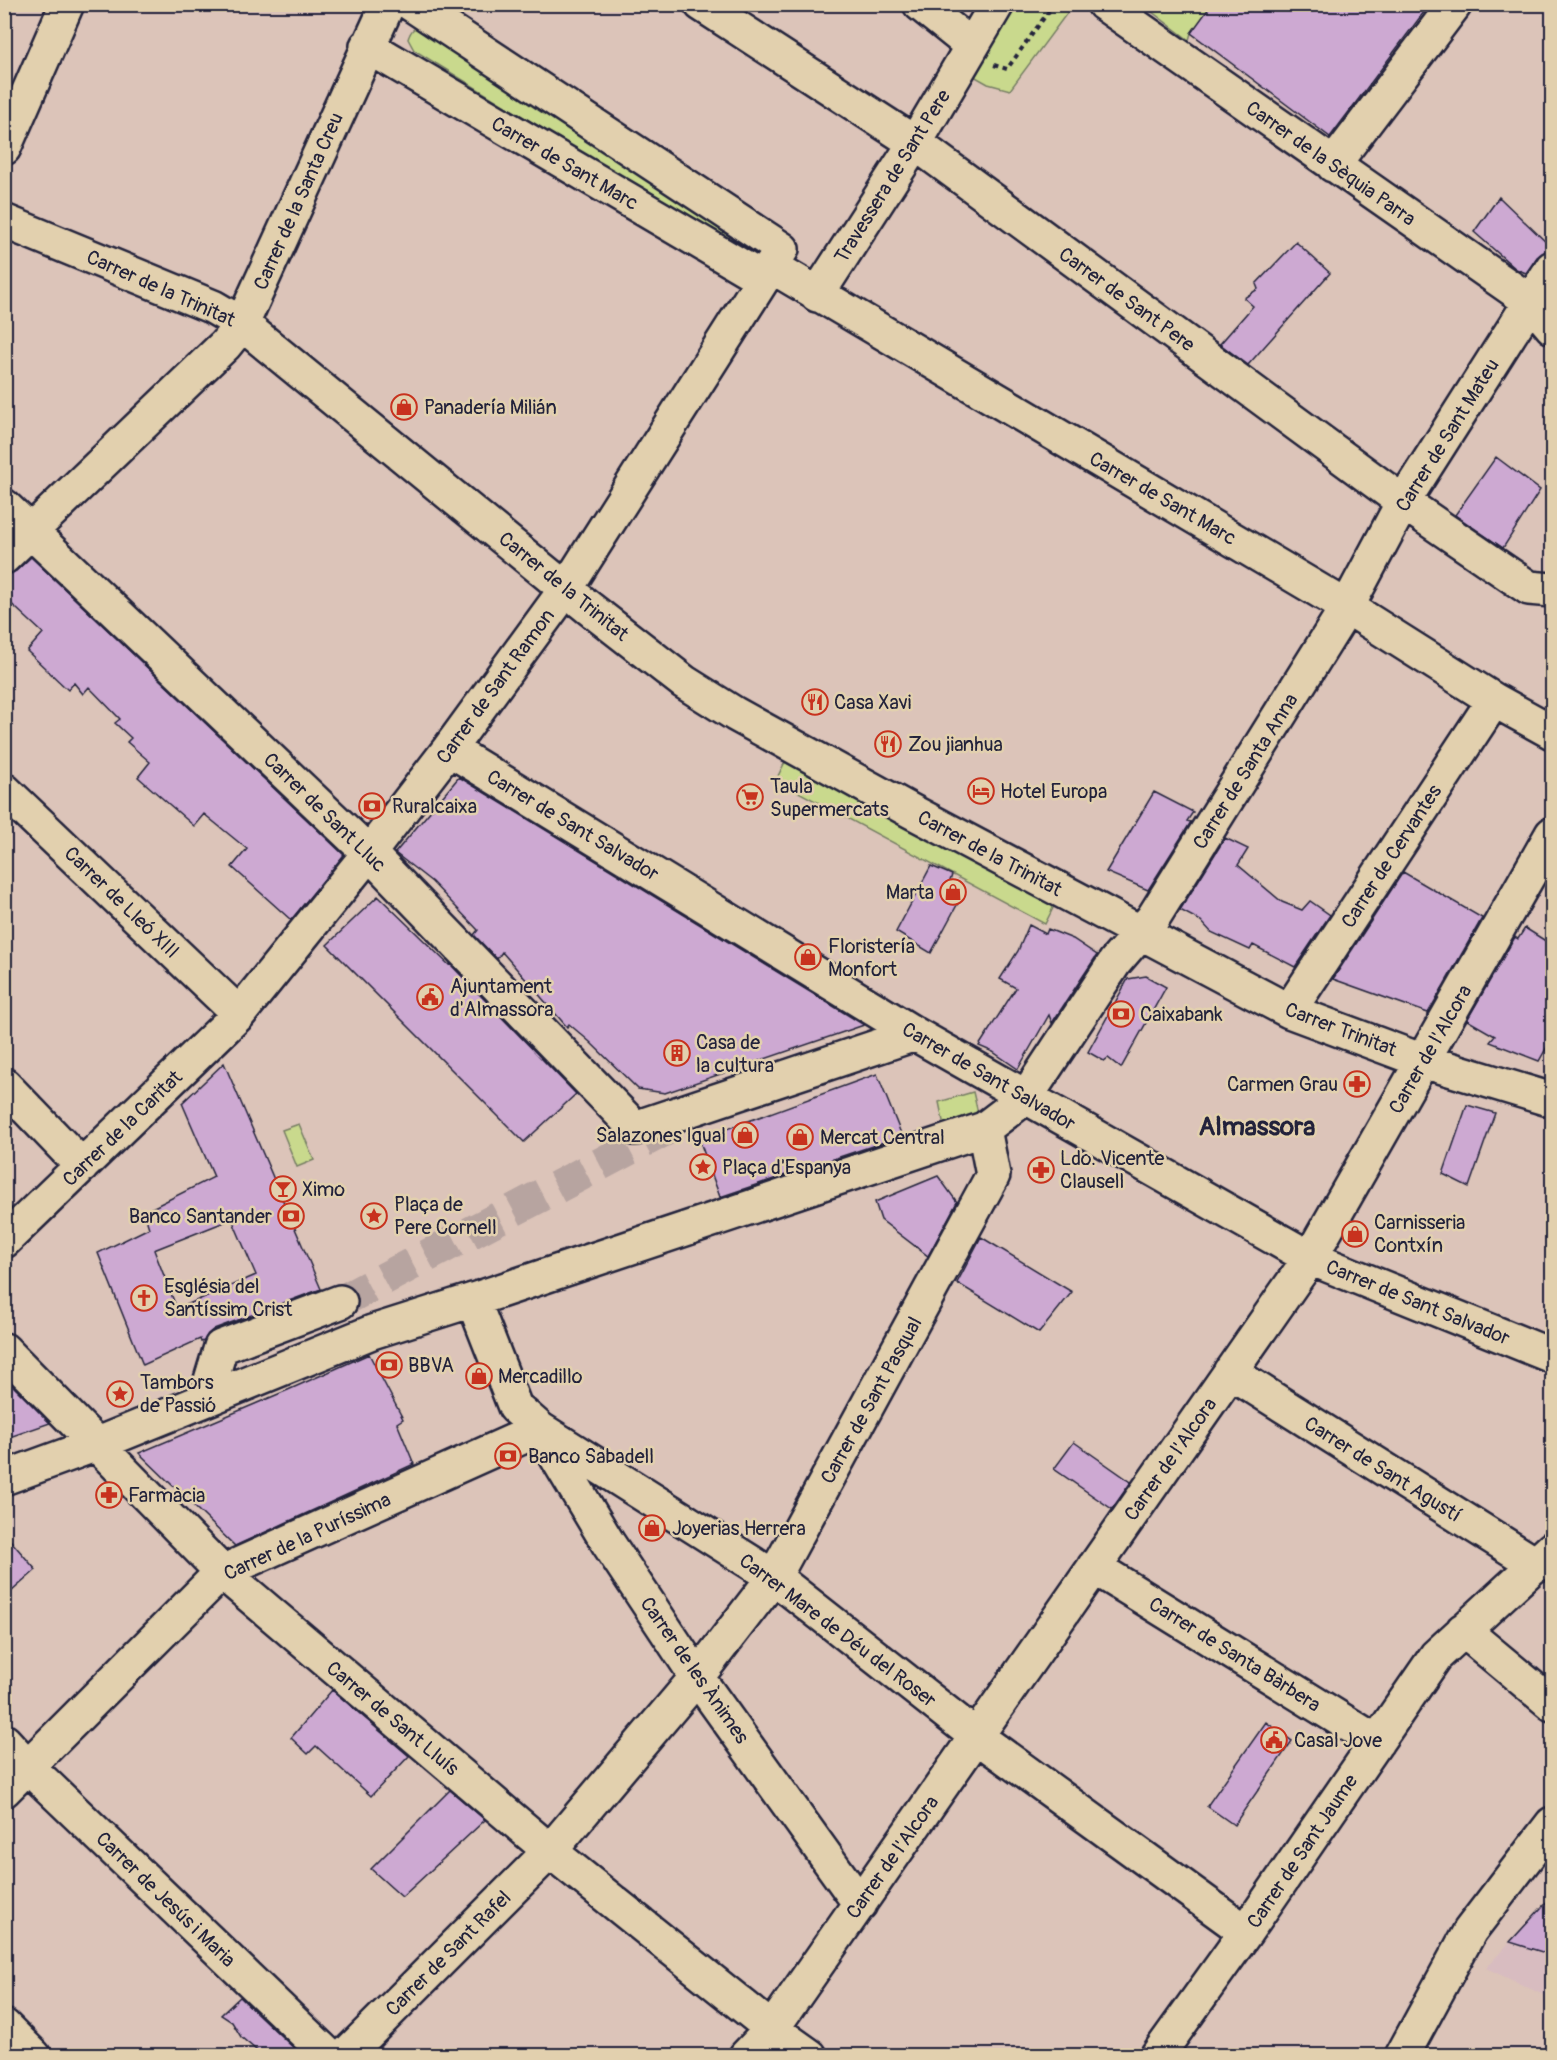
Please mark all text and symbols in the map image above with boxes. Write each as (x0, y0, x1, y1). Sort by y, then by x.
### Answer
street label: Travessera de Sant Pere (829, 85, 956, 268)
street label: Carrer de la Sèquia Parra (1241, 95, 1420, 231)
street label: Carrer de la Santa Creu (248, 109, 349, 294)
street label: Carrer de Sant Marc (487, 111, 643, 216)
street label: Carrer de Sant Pere (1054, 242, 1200, 357)
street label: Carrer de la Trinitat (83, 244, 240, 333)
street label: Carrer de Sant Mateu (1390, 354, 1505, 517)
shop icon: Panadería Milián (389, 392, 419, 422)
place label: Panadería Milián (424, 395, 557, 420)
street label: Carrer de Sant Marc (1085, 446, 1241, 551)
street label: Carrer de la Trinitat (494, 526, 635, 647)
street label: Carrer de Sant Ramon (431, 604, 560, 769)
restaurant icon: Casa Xavi (800, 687, 830, 717)
street label: Carrer de Santa Anna (1187, 689, 1303, 854)
place label: Casa Xavi (834, 690, 911, 715)
restaurant icon: Zou jianhua (873, 729, 903, 759)
place label: Zou jianhua (908, 732, 1003, 757)
street label: Carrer de Sant Lluc (258, 747, 391, 877)
street label: Carrer de Sant Salvador (482, 764, 663, 887)
place label: Taula Supermercats (770, 774, 889, 822)
hotel icon: Hotel Europa (966, 776, 996, 806)
place label: Hotel Europa (1000, 779, 1107, 804)
street label: Carrer de Cervantes (1336, 780, 1447, 933)
supermarket icon: Taula Supermercats (735, 782, 765, 812)
bank icon: Ruralcaixa (357, 791, 387, 821)
place label: Ruralcaixa (392, 794, 477, 819)
street label: Carrer de la Trinitat (913, 805, 1067, 903)
street label: Carrer de Lleó XIII (59, 841, 184, 964)
shop icon: Marta (938, 877, 968, 907)
place label: Marta (886, 880, 934, 905)
place label: Floristería Monfort (828, 934, 915, 982)
shop icon: Floristería Monfort (793, 942, 823, 972)
place label: Ajuntament d'Almassora (450, 974, 554, 1022)
street label: Carrer de l'Alcora (1383, 980, 1477, 1118)
public building icon: Ajuntament d'Almassora (415, 982, 445, 1012)
street label: Carrer Trinitat (1281, 997, 1401, 1063)
bank icon: Caixabank (1106, 999, 1136, 1029)
place label: Caixabank (1140, 1002, 1223, 1027)
street label: Carrer de Sant Salvador (898, 1017, 1080, 1136)
place label: Casa de la cultura (696, 1030, 774, 1078)
building icon: Casa de la cultura (662, 1038, 692, 1068)
street label: Carrer de la Caritat (57, 1064, 188, 1192)
pharmacy icon: Carmen Grau (1342, 1069, 1372, 1099)
place label: Carmen Grau (1227, 1072, 1338, 1097)
district label: Almassora (1199, 1111, 1315, 1143)
shop icon: Salazones Igual (730, 1120, 760, 1150)
shop icon: Mercat Central (785, 1122, 815, 1152)
place label: Salazones Igual (596, 1123, 726, 1148)
place label: Mercat Central (820, 1125, 945, 1150)
place label: Ldo. Vicente Clausell (1060, 1146, 1164, 1194)
place icon: Plaça d'Espanya (688, 1152, 718, 1182)
place label: Plaça d'Espanya (722, 1155, 851, 1180)
pharmacy icon: Ldo. Vicente Clausell (1026, 1155, 1056, 1185)
bar icon: Ximo (268, 1174, 298, 1204)
place label: Ximo (302, 1177, 345, 1202)
place label: Plaça de Pere Cornell (394, 1192, 497, 1240)
bank icon: Banco Santander (276, 1201, 306, 1231)
place icon: Plaça de Pere Cornell (359, 1201, 389, 1231)
place label: Banco Santander (129, 1204, 272, 1229)
place label: Carnisseria Contxín (1374, 1210, 1465, 1258)
shop icon: Carnisseria Contxín (1340, 1219, 1370, 1249)
street label: Carrer de Sant Salvador (1322, 1254, 1513, 1351)
place label: Església del Santíssim Crist (164, 1274, 293, 1322)
church icon: Església del Santíssim Crist (129, 1283, 159, 1313)
street label: Carrer de Sant Pasqual (815, 1312, 928, 1488)
bank icon: BBVA (374, 1350, 404, 1380)
place label: BBVA (408, 1353, 454, 1378)
shop icon: Mercadillo (464, 1361, 494, 1391)
place label: Mercadillo (498, 1364, 583, 1389)
place label: Tambors de Passió (140, 1370, 216, 1418)
place icon: Tambors de Passió (105, 1379, 135, 1409)
street label: Carrer de l'Alcora (1119, 1393, 1222, 1526)
street label: Carrer de Sant Agustí (1300, 1411, 1466, 1528)
bank icon: Banco Sabadell (493, 1441, 523, 1471)
place label: Banco Sabadell (528, 1444, 654, 1469)
pharmacy icon: Farmàcia (94, 1480, 124, 1510)
place label: Farmàcia (128, 1483, 205, 1508)
street label: Carrer de la Puríssima (220, 1487, 395, 1586)
shop icon: Joyerias Herrera (637, 1513, 667, 1543)
place label: Joyerias Herrera (672, 1516, 806, 1541)
street label: Carrer Mare de Déu del Roser (734, 1548, 941, 1713)
street label: Carrer de Santa Bàrbera (1144, 1591, 1325, 1717)
street label: Carrer de les Ànimes (635, 1592, 755, 1749)
street label: Carrer de Sant Lluís (321, 1656, 464, 1781)
public building icon: Casal Jove (1259, 1725, 1289, 1755)
place label: Casal Jove (1294, 1728, 1382, 1753)
street label: Carrer de Sant Jaume (1242, 1769, 1363, 1933)
street label: Carrer de l'Alcora (841, 1791, 944, 1924)
street label: Carrer de Jesús i Maria (91, 1826, 241, 1972)
street label: Carrer de Sant Rafel (380, 1885, 516, 2021)

